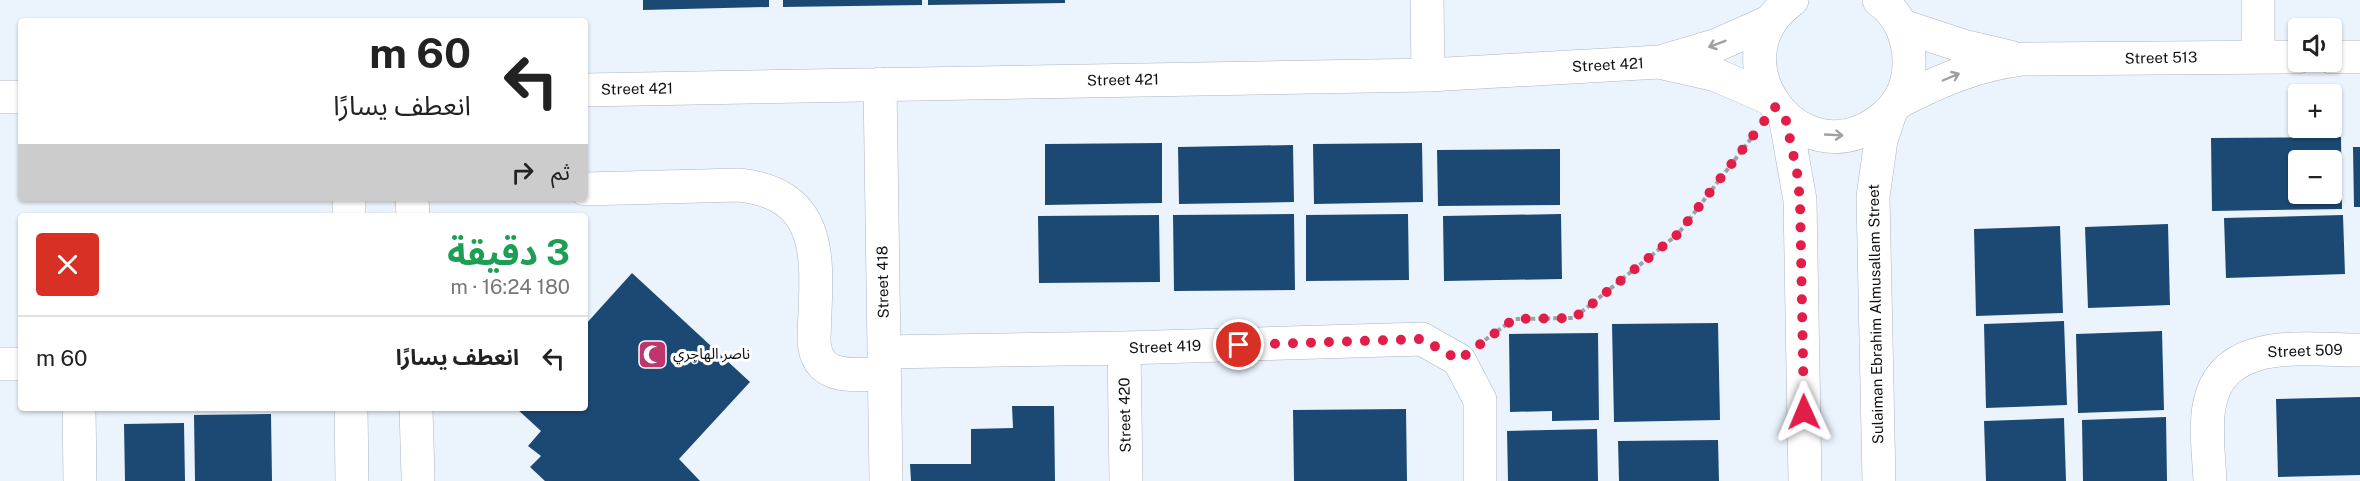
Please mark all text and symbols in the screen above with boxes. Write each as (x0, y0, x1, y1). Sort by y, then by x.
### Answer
map controls (2288, 18, 2342, 204)
button: sound (2288, 18, 2342, 72)
text: 60 m (369, 28, 471, 77)
one-way arrow (1708, 40, 1727, 51)
icon: left (492, 42, 570, 120)
street label: Street 513 (2125, 48, 2197, 67)
street label: Street 421 (1572, 54, 1644, 75)
street label: Street 421 (1087, 70, 1159, 89)
one-way arrow (1942, 70, 1960, 82)
street label: Street 421 (601, 79, 673, 98)
button: + (2288, 84, 2342, 138)
text: انعطف يسارًا (333, 89, 471, 121)
one-way arrow (1824, 130, 1844, 141)
button: − (2288, 150, 2342, 204)
icon: right (506, 156, 539, 189)
text: ثم (551, 159, 570, 185)
street label: Sulaiman Ebrahim Almusallam Street (1865, 184, 1886, 444)
text: 3 دقيقة (447, 231, 570, 273)
button: close (36, 233, 99, 296)
street label: Street 418 (873, 246, 892, 319)
text: 180 m · 16:24 (450, 275, 570, 299)
pin (1213, 319, 1264, 370)
icon: arrive (1222, 328, 1255, 361)
street label: Street 419 (1129, 337, 1201, 356)
mosque icon: ناصر الهاجري (636, 338, 668, 370)
street label: Street 509 (2267, 341, 2343, 360)
icon: left (537, 342, 570, 375)
text: انعطف يسارًا (396, 344, 519, 370)
text: 60 m (36, 345, 87, 371)
place label: ناصر الهاجري (673, 345, 750, 365)
street label: Street 420 (1115, 377, 1134, 453)
position arrow (1772, 380, 1836, 444)

